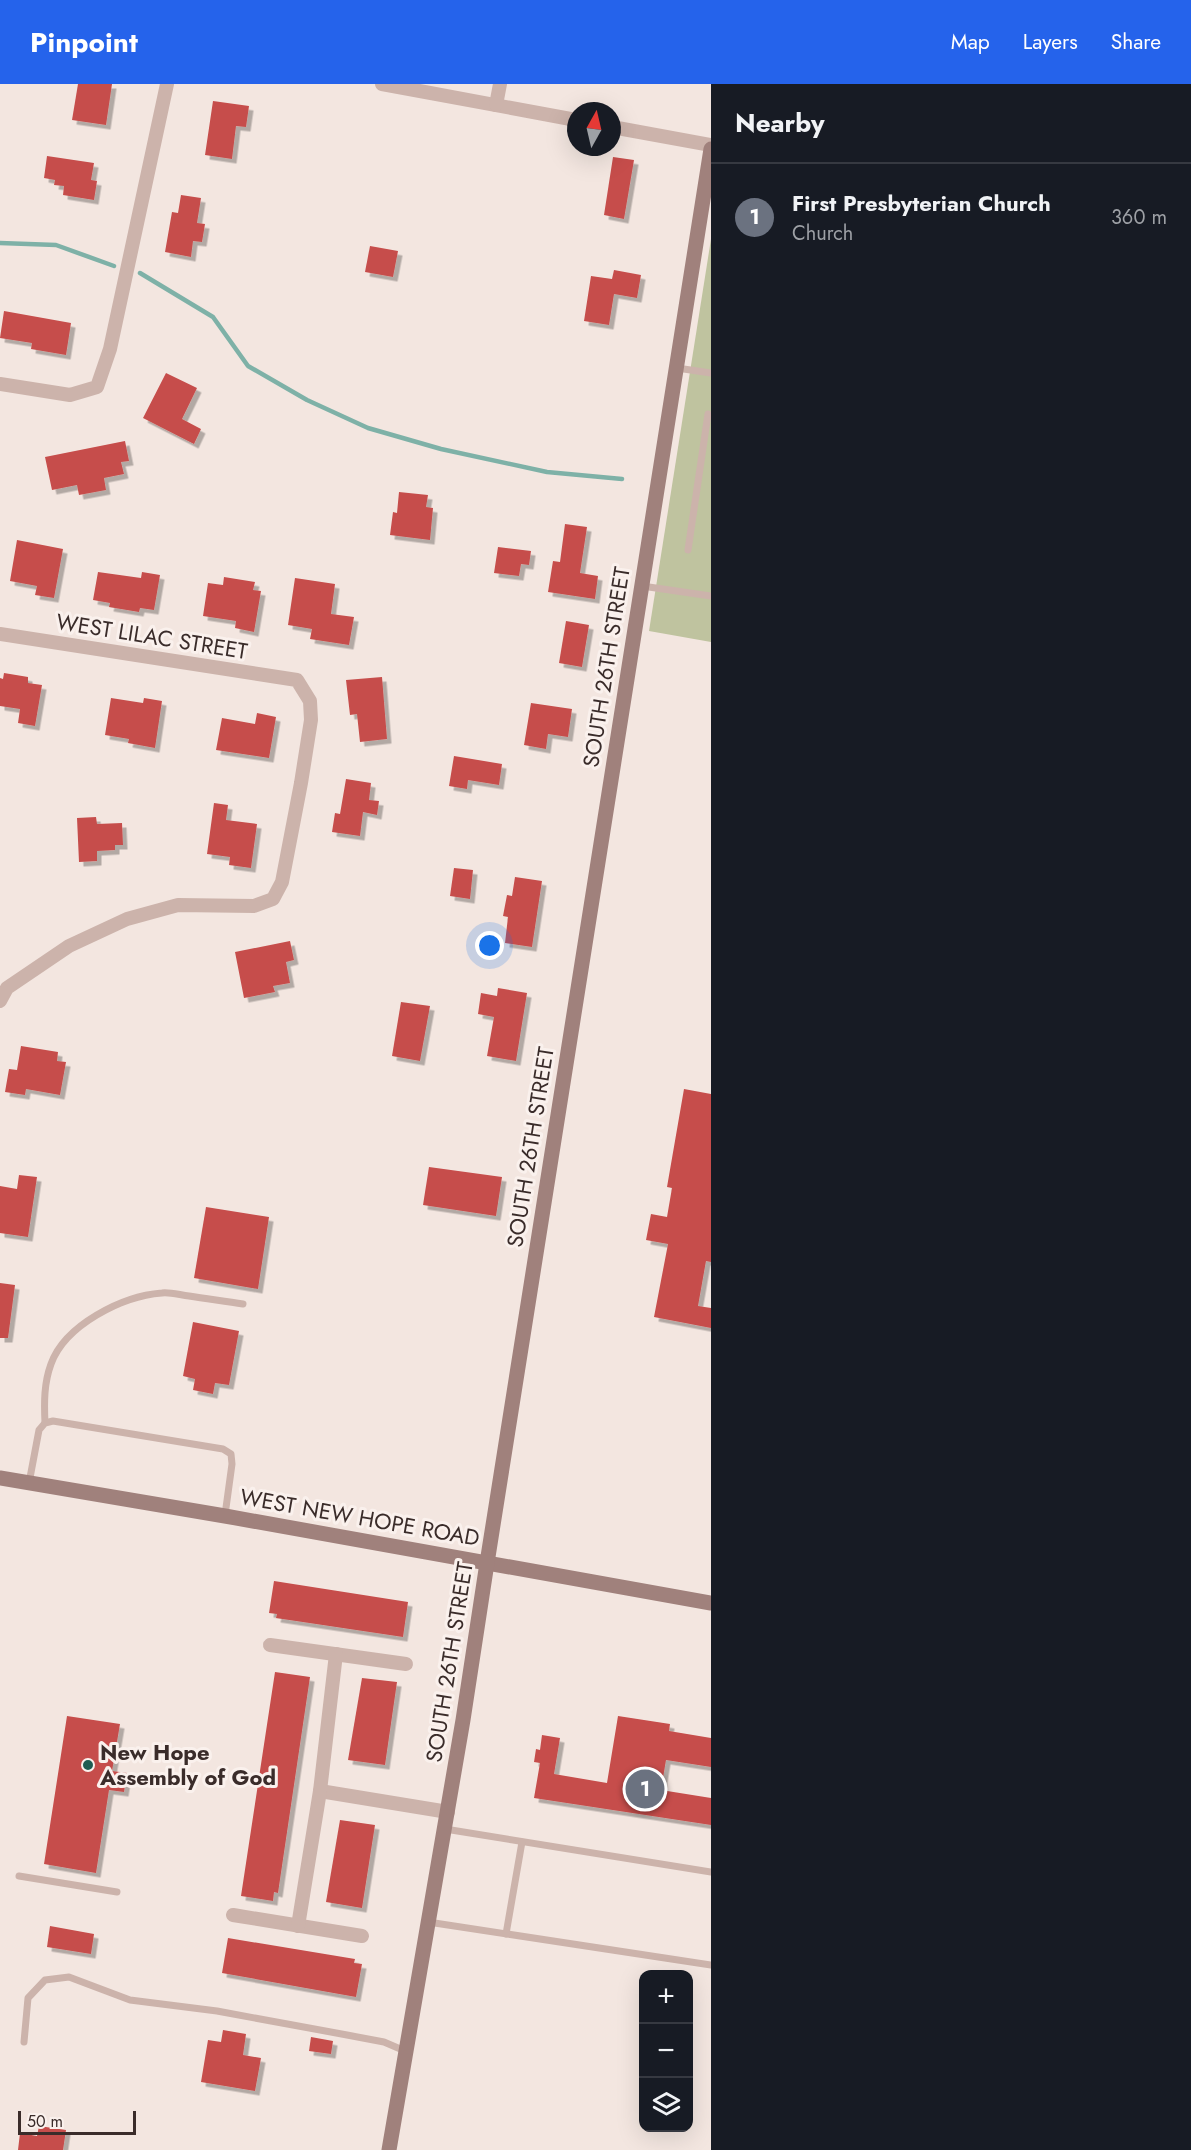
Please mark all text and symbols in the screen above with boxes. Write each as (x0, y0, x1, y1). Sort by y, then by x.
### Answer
text: Pinpoint (30, 22, 138, 63)
text: Map (951, 27, 990, 57)
text: Layers (1023, 27, 1078, 57)
text: Share (1111, 27, 1161, 57)
north arrow (567, 102, 621, 156)
text: Nearby (735, 104, 824, 142)
text: First Presbyterian Church (792, 187, 1051, 219)
text: 1 (749, 203, 760, 232)
text: 360 m (1111, 203, 1167, 232)
text: Church (792, 219, 853, 248)
street label: SOUTH 26TH STREET (574, 564, 638, 770)
street label: WEST LILAC STREET (54, 605, 251, 667)
your location (475, 931, 504, 960)
street label: SOUTH 26TH STREET (498, 1044, 562, 1250)
street label: WEST NEW HOPE ROAD (238, 1480, 482, 1554)
street label: SOUTH 26TH STREET (417, 1559, 481, 1765)
place label: New Hope Assembly of God (99, 1736, 276, 1793)
marker: New Hope Assembly of God (81, 1758, 95, 1772)
pin: 1 (626, 1766, 664, 1812)
map controls (639, 1970, 693, 2132)
button: + (639, 1970, 693, 2024)
button: − (639, 2024, 693, 2078)
button: layers (639, 2078, 693, 2132)
scale bar (18, 2108, 136, 2136)
text: 50 m (27, 2110, 63, 2133)

